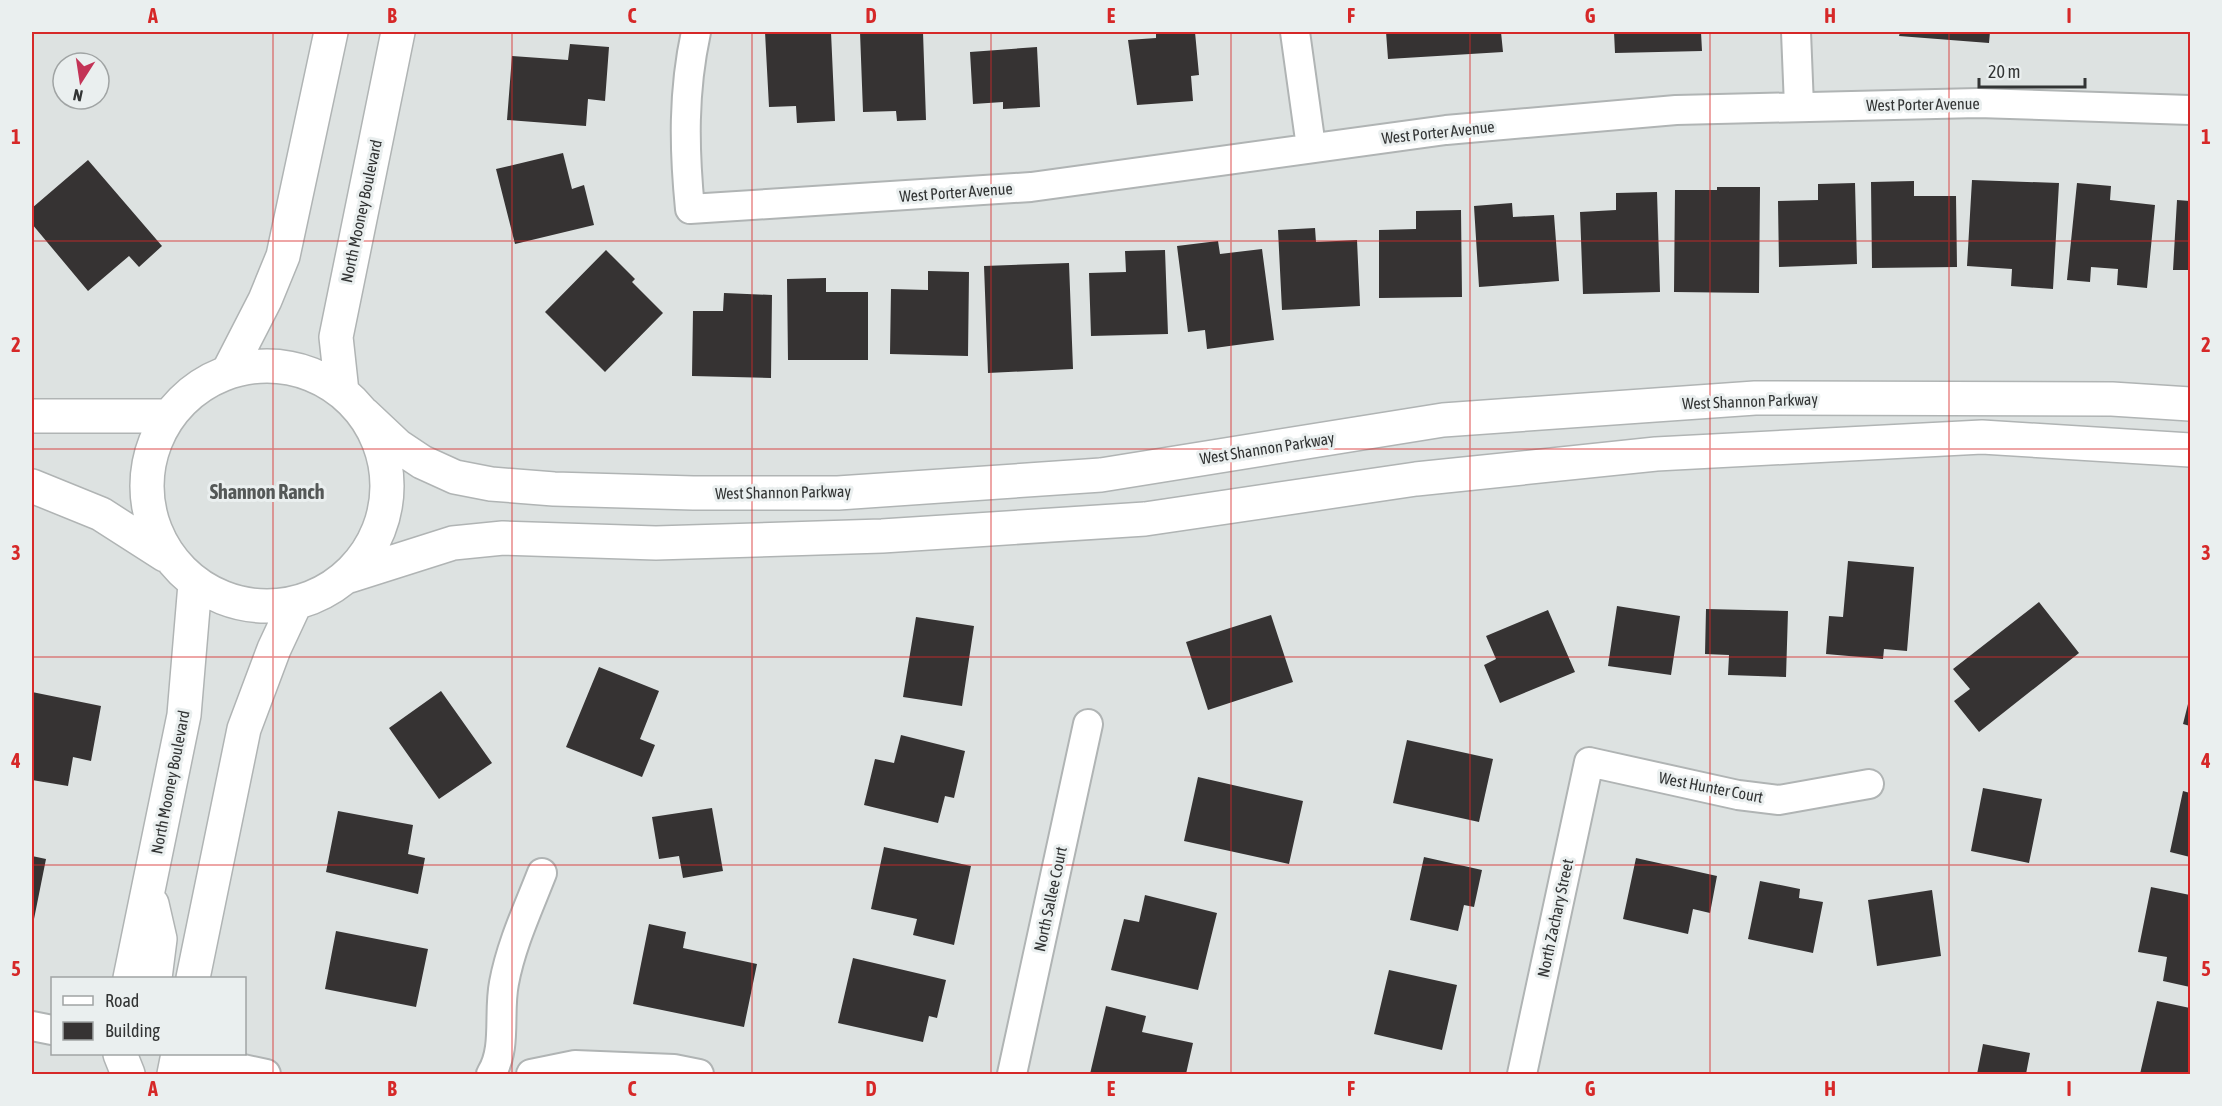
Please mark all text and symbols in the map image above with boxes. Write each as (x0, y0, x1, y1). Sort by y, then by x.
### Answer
text: A (147, 4, 158, 27)
text: B (387, 4, 397, 27)
text: C (628, 4, 637, 27)
text: D (865, 4, 877, 27)
text: E (1107, 4, 1116, 27)
text: F (1347, 4, 1355, 27)
text: G (1585, 4, 1596, 27)
text: H (1824, 4, 1836, 27)
text: I (2066, 4, 2072, 27)
north arrow (51, 51, 111, 111)
scale bar (1979, 51, 2086, 89)
text: 20 m (1988, 61, 2020, 82)
text: N (71, 86, 84, 105)
street label: West Porter Avenue (1866, 94, 1980, 114)
street label: West Porter Avenue (1381, 117, 1495, 147)
text: 1 (11, 125, 21, 148)
text: 1 (2201, 125, 2211, 148)
street label: North Mooney Boulevard (337, 138, 386, 284)
street label: West Porter Avenue (899, 179, 1013, 205)
text: 2 (11, 333, 21, 356)
text: 2 (2201, 333, 2211, 356)
street label: West Shannon Parkway (1682, 390, 1819, 413)
street label: West Shannon Parkway (1198, 428, 1336, 469)
district label: Shannon Ranch (210, 480, 324, 503)
street label: West Shannon Parkway (715, 482, 852, 503)
text: 3 (11, 541, 21, 564)
text: 3 (2201, 541, 2211, 564)
street label: North Mooney Boulevard (147, 709, 194, 855)
text: 4 (10, 749, 21, 772)
text: 4 (2200, 749, 2211, 772)
street label: West Hunter Court (1657, 768, 1765, 806)
street label: North Sallee Court (1030, 845, 1070, 953)
street label: North Zachary Street (1534, 857, 1577, 979)
text: 5 (11, 957, 21, 980)
text: 5 (2201, 957, 2211, 980)
legend (51, 977, 246, 1055)
text: Road (105, 990, 139, 1011)
text: Building (105, 1020, 160, 1041)
text: A (147, 1077, 158, 1100)
text: B (387, 1077, 397, 1100)
text: C (628, 1077, 637, 1100)
text: D (865, 1077, 877, 1100)
text: E (1107, 1077, 1116, 1100)
text: F (1347, 1077, 1355, 1100)
text: G (1585, 1077, 1596, 1100)
text: H (1824, 1077, 1836, 1100)
text: I (2066, 1077, 2072, 1100)

